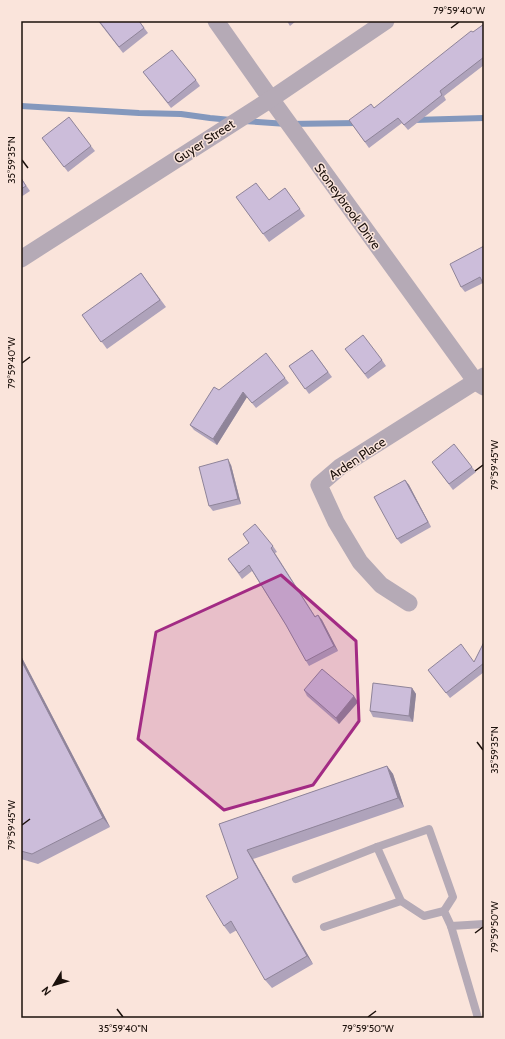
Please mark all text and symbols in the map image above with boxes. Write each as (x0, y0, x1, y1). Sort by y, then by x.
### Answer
text: 79°59'40"W (433, 4, 485, 17)
street label: Guyer Street (171, 115, 238, 166)
text: 35°59'35"N (5, 136, 18, 184)
street label: Stoneybrook Drive (311, 160, 385, 253)
text: 79°59'40"W (5, 337, 18, 389)
street label: Arden Place (326, 433, 389, 483)
text: 79°59'45"W (488, 439, 501, 490)
text: 35°59'35"N (488, 726, 501, 774)
text: 79°59'45"W (5, 799, 18, 850)
text: 79°59'50"W (488, 901, 501, 953)
north arrow (34, 965, 74, 1005)
text: N (38, 984, 54, 999)
text: 35°59'40"N (98, 1022, 148, 1035)
text: 79°59'50"W (342, 1022, 394, 1035)

